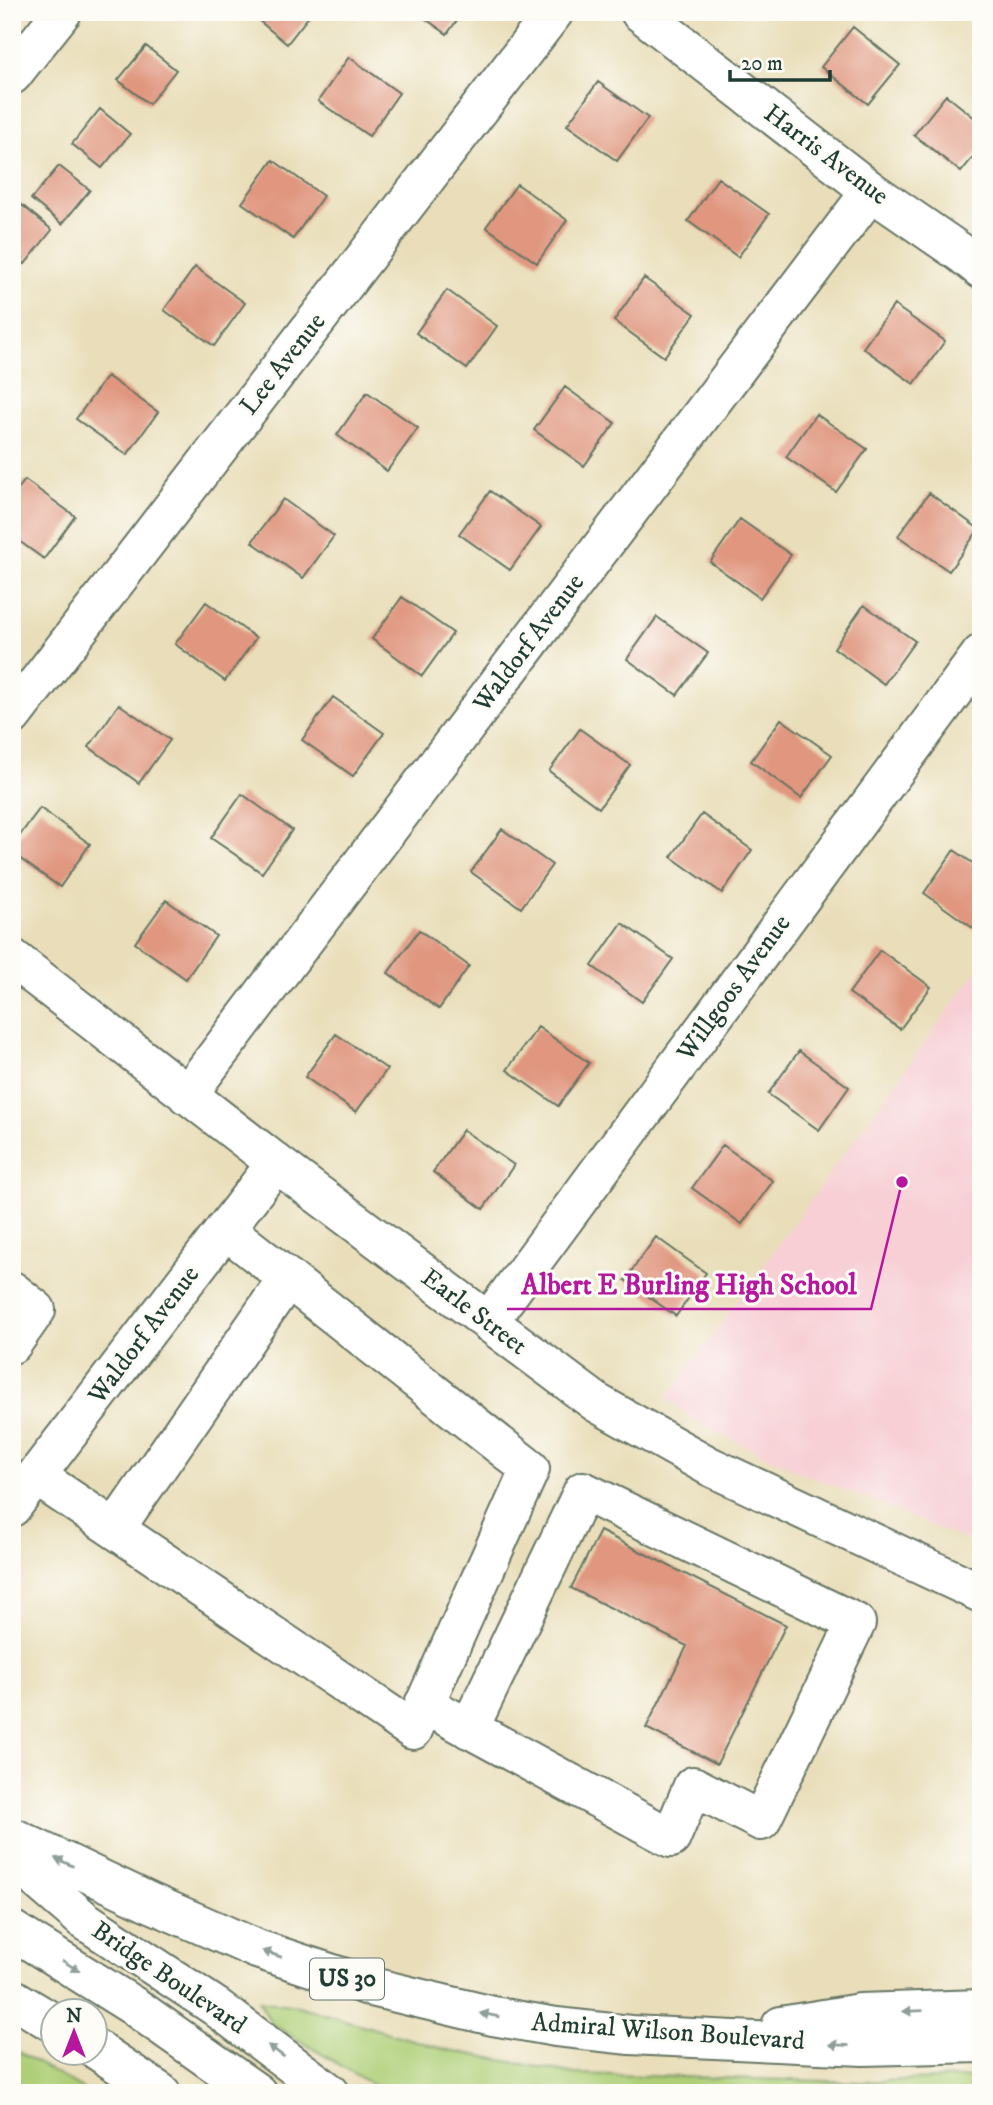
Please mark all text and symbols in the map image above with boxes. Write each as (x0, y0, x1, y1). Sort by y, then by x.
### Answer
scale bar (730, 38, 830, 82)
text: 20 m (741, 51, 783, 77)
street label: Harris Avenue (757, 97, 895, 213)
street label: Lee Avenue (233, 306, 333, 422)
street label: Waldorf Avenue (466, 567, 592, 720)
street label: Willgoos Avenue (669, 908, 798, 1069)
street label: Waldorf Avenue (81, 1259, 207, 1412)
callout: Albert E Burling High School (507, 1260, 871, 1309)
street label: Earle Street (414, 1261, 534, 1363)
text: Albert E Burling High School (520, 1268, 857, 1303)
one-way arrow (54, 1856, 74, 1867)
street label: Bridge Boulevard (85, 1914, 253, 2042)
one-way arrow (261, 1948, 282, 1959)
road number: US 30 (310, 1958, 384, 2000)
one-way arrow (61, 1959, 80, 1972)
north arrow (38, 1996, 108, 2066)
text: N (66, 2005, 82, 2028)
street label: Admiral Wilson Boulevard (530, 2006, 806, 2058)
one-way arrow (901, 2006, 923, 2017)
one-way arrow (479, 2010, 501, 2021)
one-way arrow (828, 2039, 850, 2050)
one-way arrow (267, 2044, 285, 2058)

